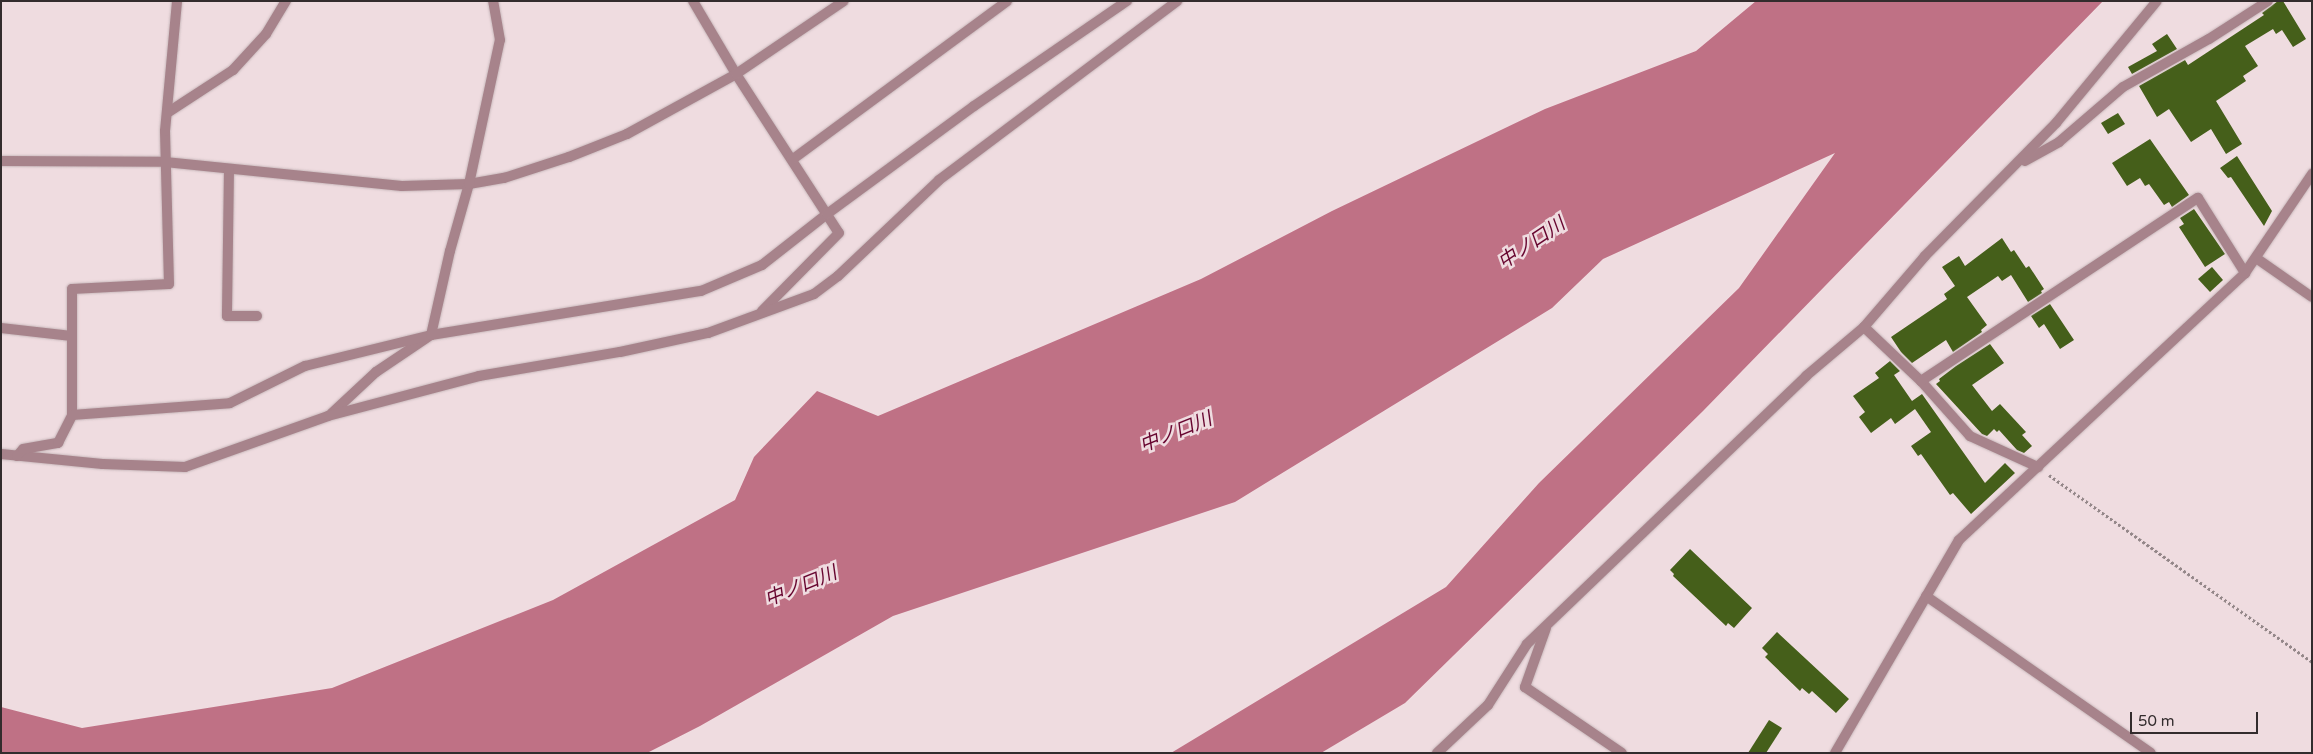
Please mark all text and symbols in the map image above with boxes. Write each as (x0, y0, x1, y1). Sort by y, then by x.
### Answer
water label: 中ノ口川 (1494, 213, 1570, 275)
water label: 中ノ口川 (1136, 408, 1216, 458)
water label: 中ノ口川 (761, 562, 841, 612)
scale bar (2133, 702, 2260, 734)
text: 50 m (2138, 712, 2175, 730)

